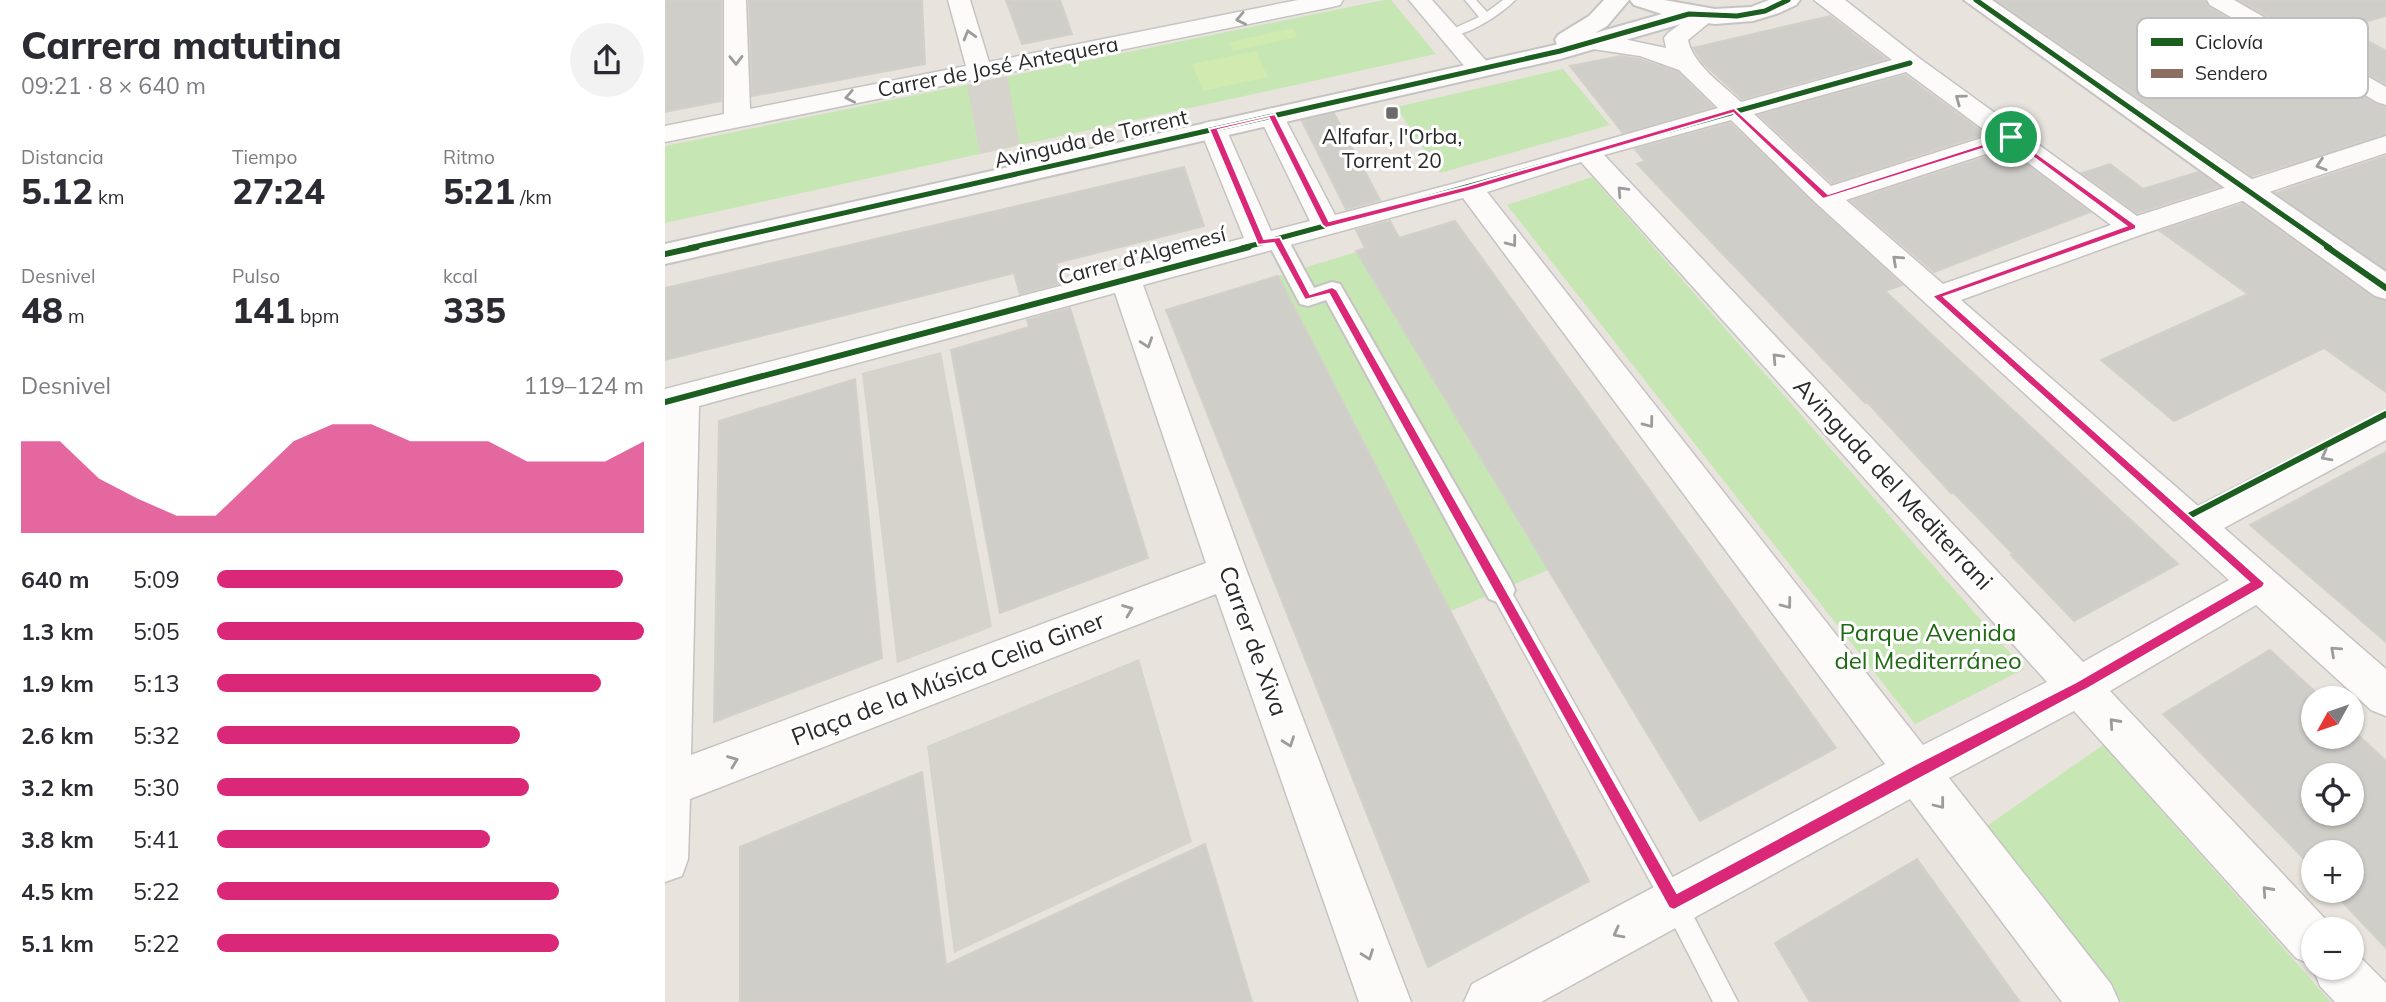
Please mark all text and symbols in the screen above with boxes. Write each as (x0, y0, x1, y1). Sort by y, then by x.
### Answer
one-way arrow (1235, 10, 1247, 25)
legend (2137, 18, 2368, 98)
text: Carrera matutina (21, 21, 342, 69)
button: share (570, 23, 644, 97)
one-way arrow (962, 29, 977, 41)
street label: Carrer de José Antequera (875, 30, 1120, 102)
text: Ciclovía (2195, 30, 2263, 54)
one-way arrow (728, 55, 744, 65)
text: Sendero (2195, 61, 2268, 85)
text: 09:21 · 8 × 640 m (21, 71, 206, 100)
one-way arrow (844, 88, 856, 103)
one-way arrow (1955, 95, 1968, 108)
street label: Avinguda de Torrent (992, 103, 1190, 173)
marker: Alfafar, l'Orba, Torrent 20 (1384, 105, 1400, 121)
pin (1981, 107, 2041, 167)
icon: arrive (1992, 118, 2030, 156)
place label: Alfafar, l'Orba, Torrent 20 (1322, 123, 1462, 173)
text: Distancia (21, 145, 104, 169)
text: Tiempo (232, 145, 297, 169)
text: Ritmo (443, 145, 495, 169)
one-way arrow (2316, 157, 2328, 172)
text: 5.12 (21, 169, 93, 213)
text: 27:24 (232, 169, 325, 213)
text: 5:21 (443, 169, 515, 213)
text: km (93, 185, 125, 209)
text: /km (515, 185, 552, 209)
one-way arrow (1618, 186, 1630, 199)
street label: Carrer d’Algemesí (1055, 220, 1229, 290)
one-way arrow (1503, 234, 1516, 247)
one-way arrow (1892, 256, 1905, 269)
text: Desnivel (21, 264, 95, 288)
text: Pulso (232, 264, 280, 288)
text: kcal (443, 264, 478, 288)
text: 48 (21, 288, 63, 332)
text: 141 (232, 288, 295, 332)
text: 335 (443, 288, 506, 332)
text: m (63, 304, 85, 328)
text: bpm (295, 304, 339, 328)
one-way arrow (1139, 336, 1153, 349)
one-way arrow (1772, 353, 1785, 366)
text: Desnivel (21, 371, 111, 400)
text: 119–124 m (523, 371, 644, 400)
street label: Avinguda del Mediterrani (1788, 371, 2000, 596)
one-way arrow (1641, 415, 1654, 428)
one-way arrow (2321, 448, 2333, 461)
street label: Carrer de Xiva (1213, 561, 1295, 720)
text: 640 m (21, 565, 89, 594)
text: 5:09 (133, 565, 180, 594)
one-way arrow (1779, 596, 1792, 609)
street label: Plaça de la Música Celia Giner (787, 604, 1109, 752)
one-way arrow (1122, 605, 1134, 619)
text: 1.3 km (21, 617, 94, 646)
text: 5:05 (133, 617, 180, 646)
park label: Parque Avenida del Mediterráneo (1834, 617, 2022, 675)
one-way arrow (2330, 647, 2343, 659)
text: 1.9 km (21, 669, 94, 698)
text: 5:13 (133, 669, 180, 698)
north arrow (2301, 686, 2364, 749)
map controls (2301, 686, 2364, 980)
one-way arrow (2110, 718, 2122, 731)
text: 2.6 km (21, 721, 94, 750)
text: 5:32 (133, 721, 180, 750)
one-way arrow (1281, 735, 1295, 747)
one-way arrow (726, 756, 738, 770)
button: locate (2301, 763, 2364, 826)
text: 3.2 km (21, 773, 94, 802)
text: 5:30 (133, 773, 180, 802)
one-way arrow (1931, 797, 1944, 809)
text: 3.8 km (21, 825, 94, 854)
text: 5:41 (133, 825, 180, 854)
button: + (2301, 840, 2364, 903)
text: 4.5 km (21, 877, 94, 906)
text: 5:22 (133, 877, 180, 906)
one-way arrow (2263, 886, 2276, 899)
button: − (2301, 917, 2364, 980)
one-way arrow (1613, 925, 1625, 938)
text: 5.1 km (21, 929, 94, 958)
text: 5:22 (133, 929, 180, 958)
one-way arrow (1359, 949, 1373, 961)

